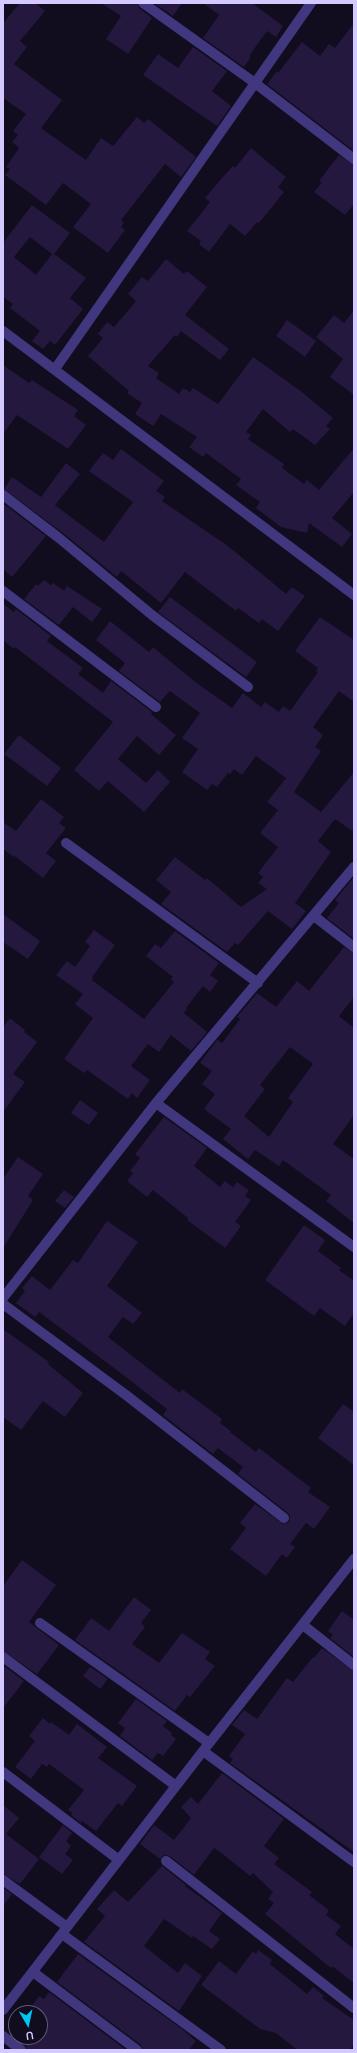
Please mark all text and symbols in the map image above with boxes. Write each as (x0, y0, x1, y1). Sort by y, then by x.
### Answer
north arrow (8, 2005, 48, 2045)
text: U (25, 2028, 35, 2043)

